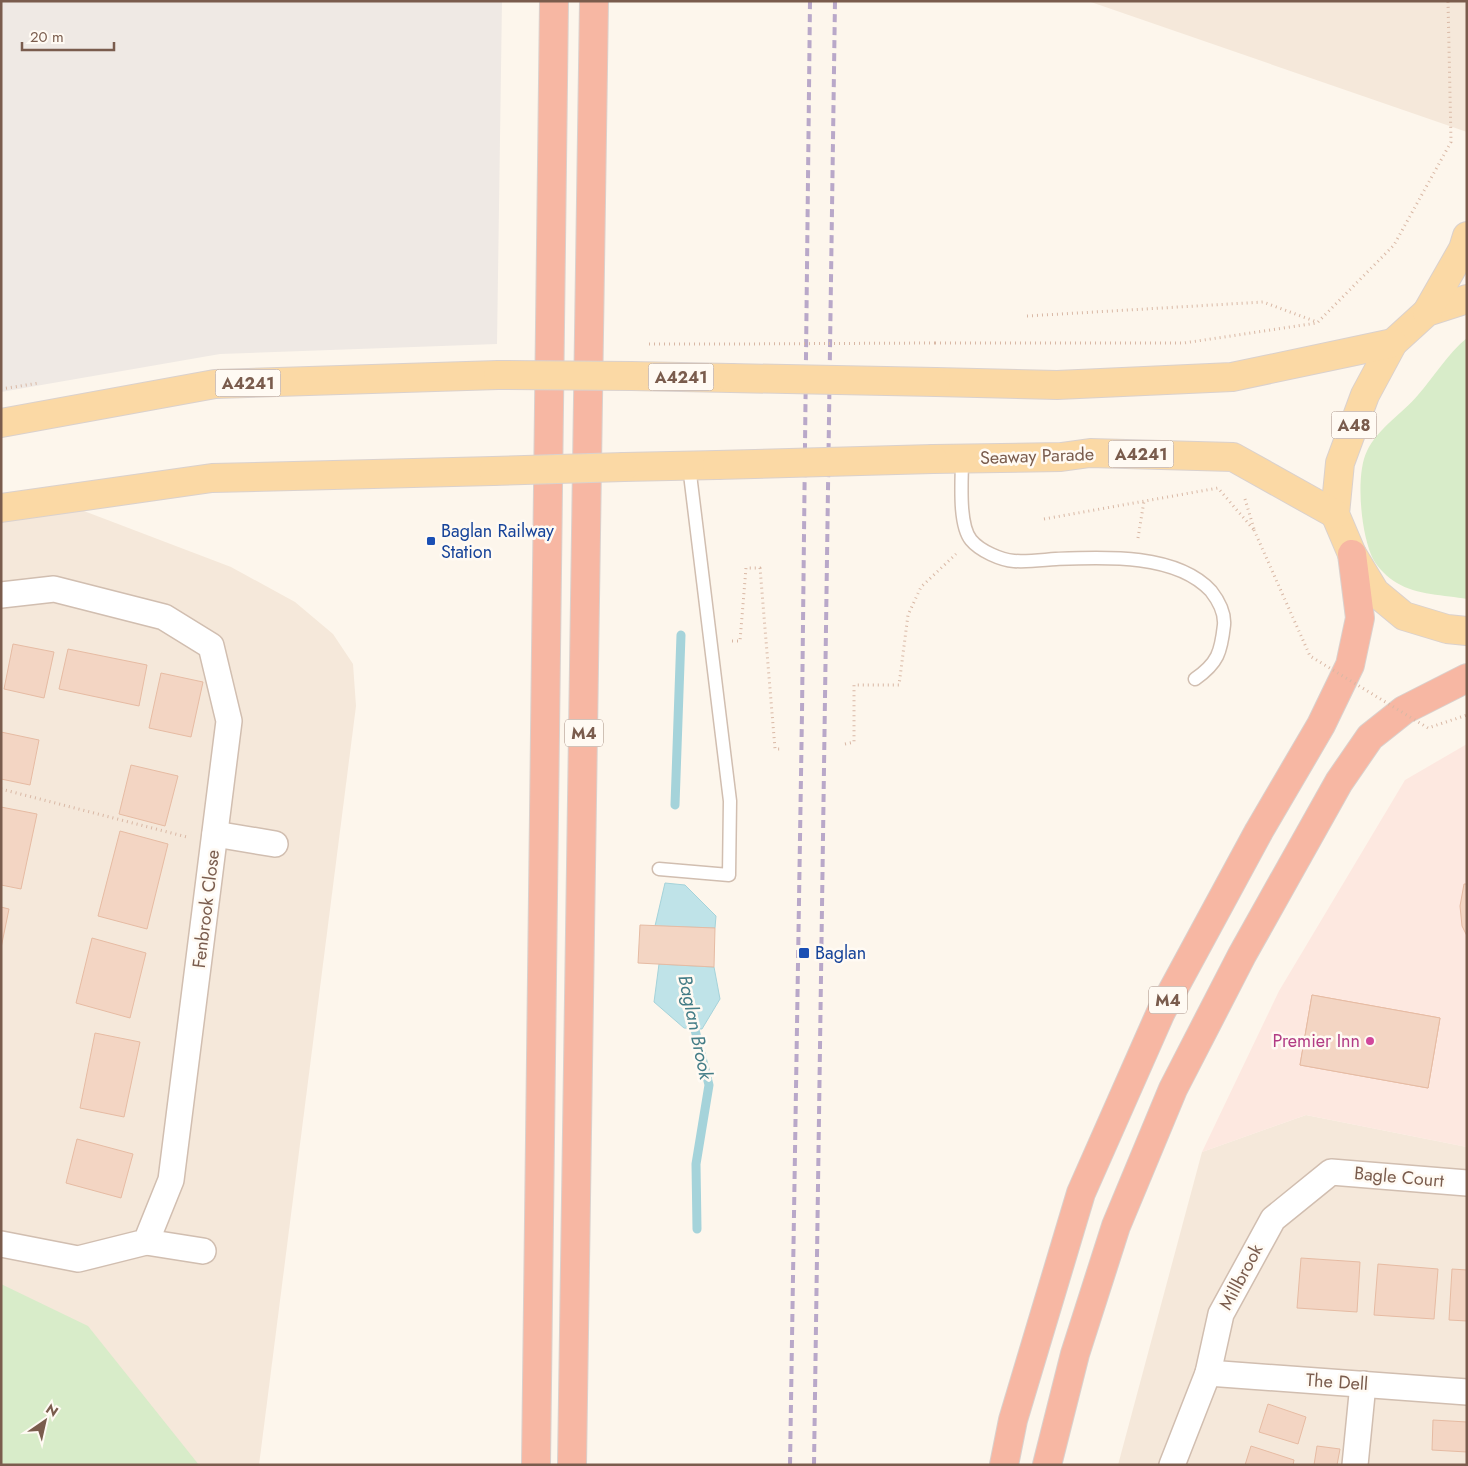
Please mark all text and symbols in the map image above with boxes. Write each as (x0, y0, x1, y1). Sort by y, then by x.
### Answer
scale bar (22, 20, 115, 52)
text: 20 m (30, 26, 64, 48)
road number: A4241 (648, 364, 714, 391)
road number: A4241 (216, 369, 280, 396)
road number: A48 (1332, 412, 1376, 438)
road number: A4241 (1108, 440, 1174, 468)
street label: Seaway Parade (979, 441, 1095, 471)
place label: Baglan Railway Station (441, 518, 554, 565)
marker: Baglan Railway Station (425, 535, 437, 547)
road number: M4 (565, 720, 603, 746)
street label: Fenbrook Close (186, 848, 226, 970)
place label: Baglan (815, 940, 866, 966)
marker: Baglan (797, 946, 811, 960)
water label: Baglan Brook (671, 972, 720, 1083)
road number: M4 (1149, 986, 1187, 1014)
place label: Premier Inn (1272, 1028, 1360, 1054)
marker: Premier Inn (1364, 1035, 1376, 1047)
street label: Bagle Court (1353, 1160, 1446, 1194)
street label: Millbrook (1213, 1239, 1269, 1315)
street label: The Dell (1305, 1367, 1369, 1397)
north arrow (20, 1396, 70, 1446)
text: N (42, 1399, 62, 1422)

